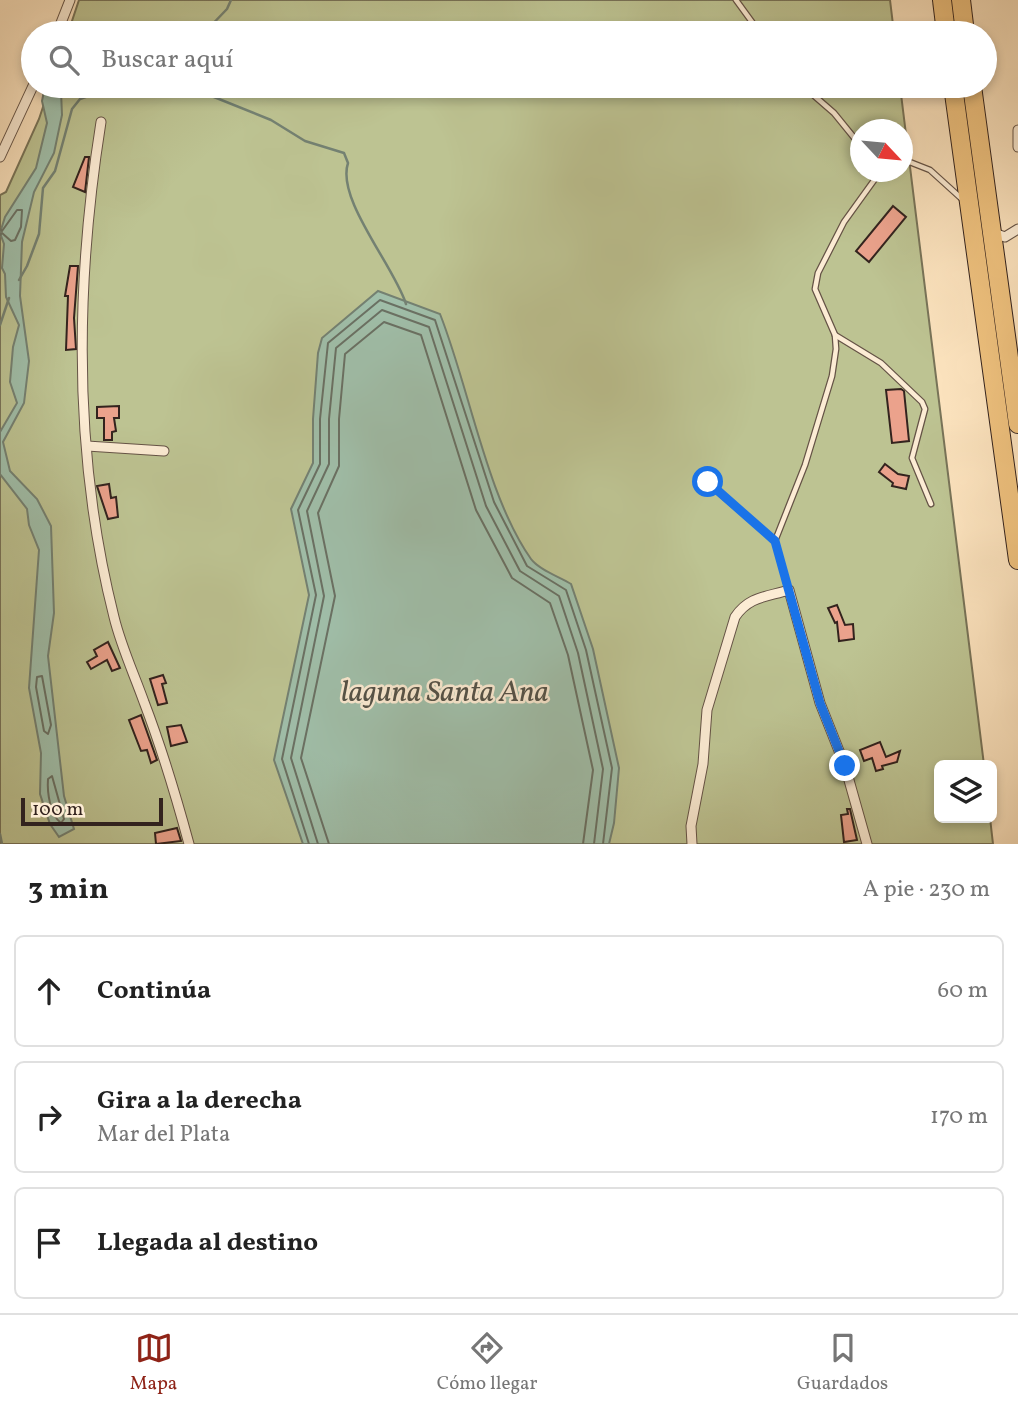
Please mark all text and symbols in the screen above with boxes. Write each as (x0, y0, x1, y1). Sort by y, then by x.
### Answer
search box (21, 21, 997, 98)
icon: search (45, 41, 83, 79)
text: Buscar aquí (101, 42, 233, 78)
north arrow (850, 119, 913, 182)
route start (692, 466, 723, 497)
water label: laguna Santa Ana (341, 672, 549, 714)
route end (829, 750, 860, 781)
map controls (934, 760, 997, 823)
button: layers (934, 760, 997, 823)
scale bar (21, 795, 163, 827)
text: 100 m (32, 797, 83, 823)
text: 3 min (28, 869, 109, 911)
text: A pie · 230 m (863, 874, 990, 906)
icon: ahead (30, 972, 68, 1010)
text: Continúa (97, 973, 211, 1009)
text: 60 m (938, 975, 988, 1007)
text: Gira a la derecha (97, 1083, 302, 1119)
icon: right (30, 1098, 68, 1136)
text: 170 m (930, 1101, 988, 1133)
text: Mar del Plata (97, 1119, 230, 1151)
icon: arrive (30, 1224, 68, 1262)
text: Llegada al destino (97, 1225, 318, 1261)
tab: Mapa (130, 1329, 177, 1397)
tab: Cómo llegar (437, 1329, 538, 1397)
tab: Guardados (797, 1329, 888, 1397)

